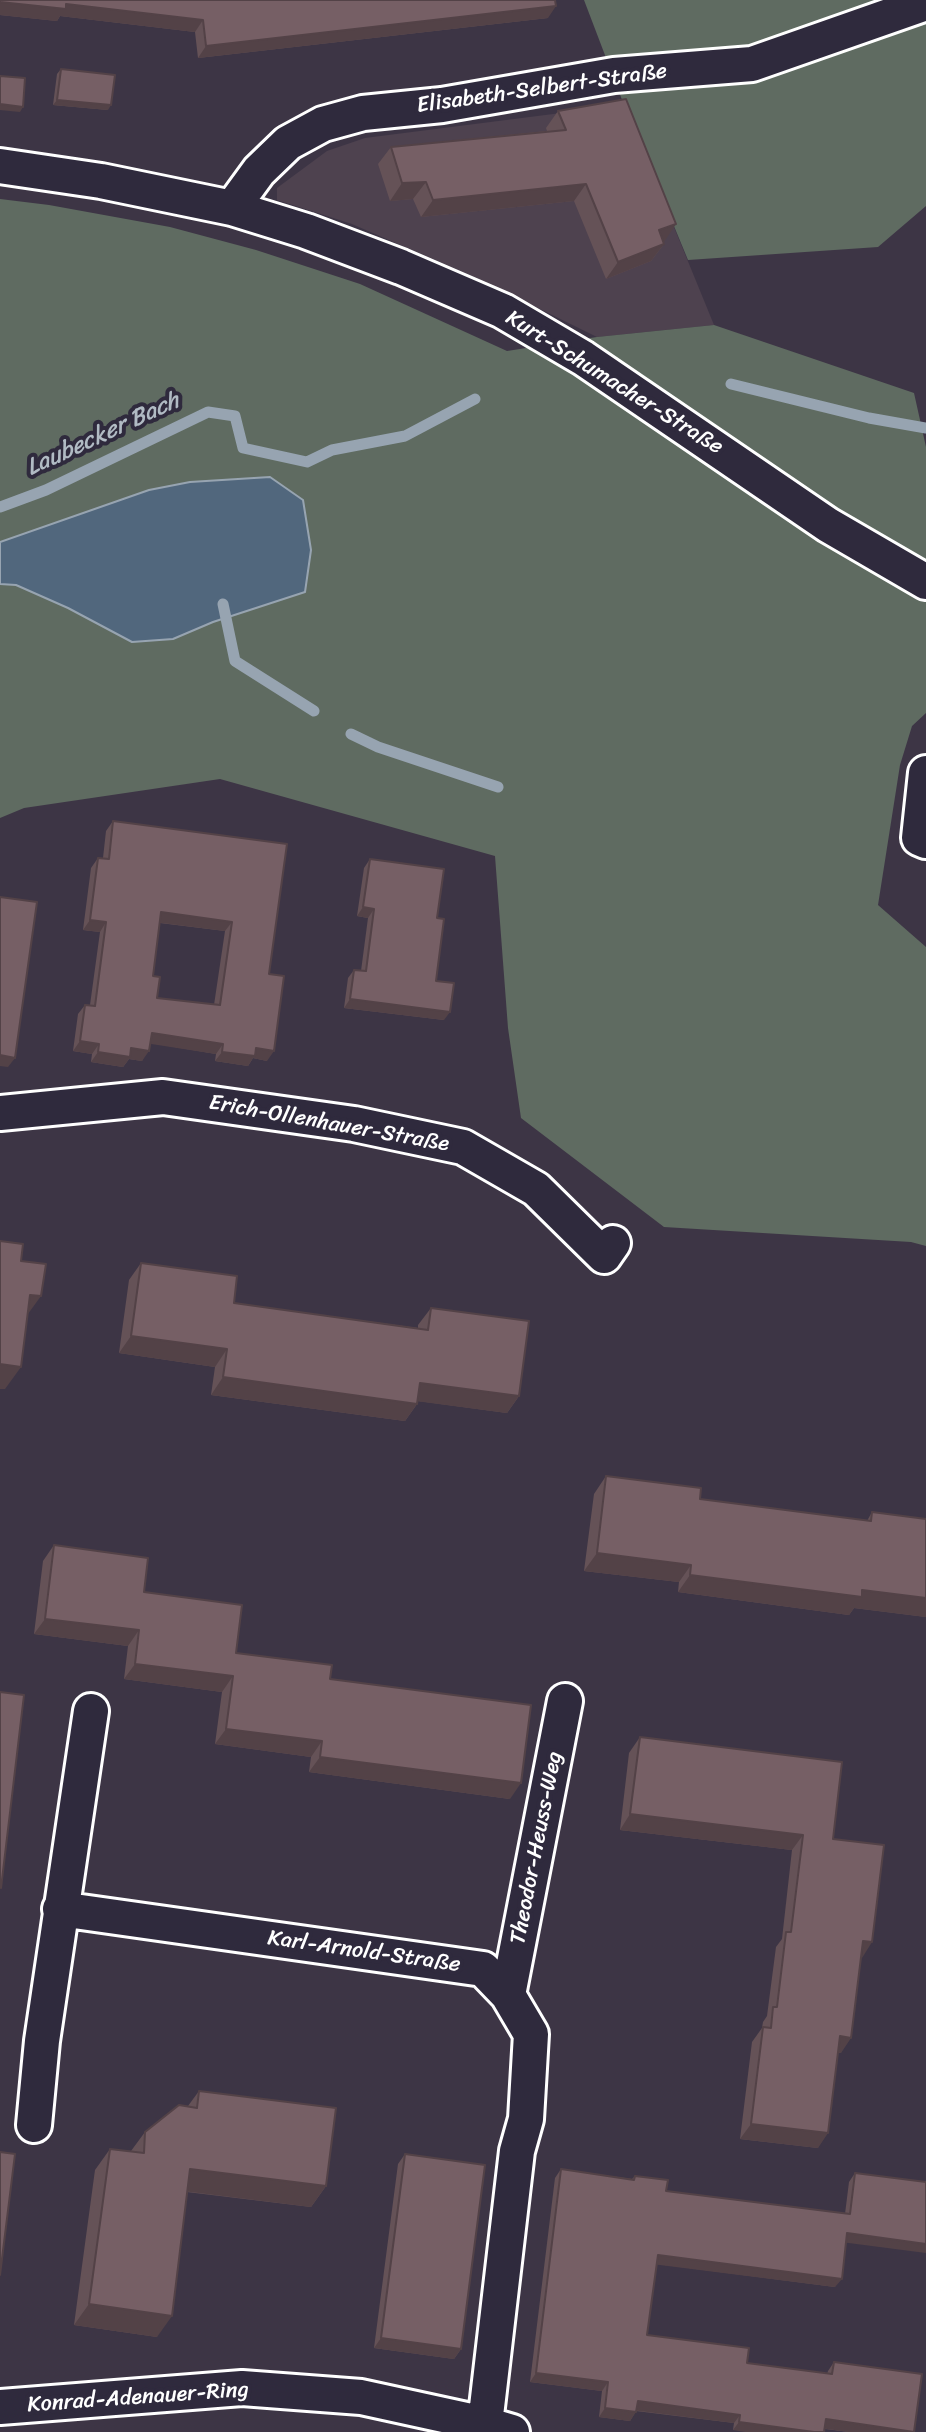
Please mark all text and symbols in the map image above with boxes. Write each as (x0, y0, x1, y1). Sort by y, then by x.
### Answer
street label: Elisabeth-Selbert-Straße (415, 58, 669, 120)
street label: Kurt-Schumacher-Straße (500, 305, 728, 461)
water label: Laubecker Bach (22, 387, 184, 483)
street label: Erich-Ollenhauer-Straße (207, 1090, 451, 1158)
street label: Theodor-Heuss-Weg (505, 1749, 569, 1947)
street label: Karl-Arnold-Straße (266, 1925, 462, 1979)
street label: Konrad-Adenauer-Ring (26, 2377, 250, 2419)

